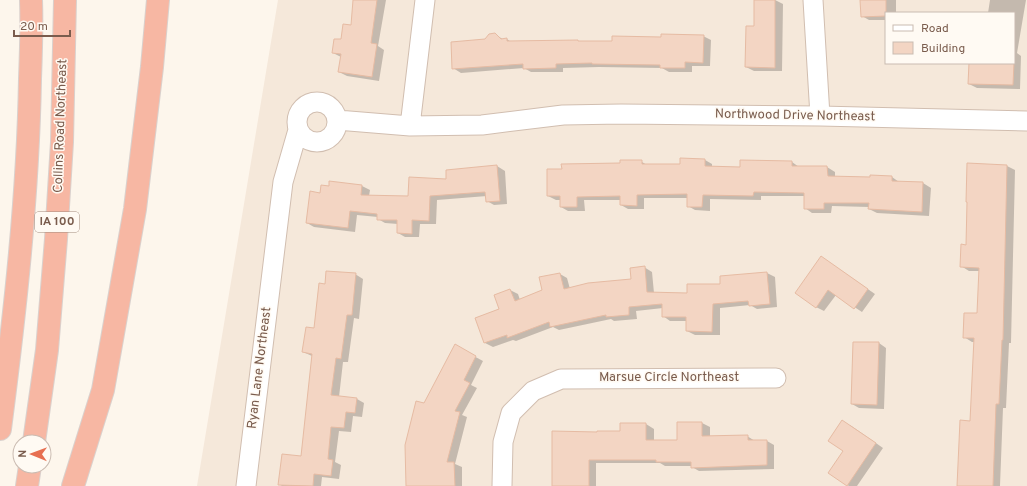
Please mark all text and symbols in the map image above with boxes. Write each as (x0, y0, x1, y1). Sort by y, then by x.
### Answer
scale bar (14, 12, 70, 38)
legend (885, 12, 1015, 64)
text: 20 m (20, 19, 48, 35)
text: Road (921, 21, 949, 37)
text: Building (921, 41, 965, 57)
street label: Collins Road Northeast (51, 59, 71, 193)
street label: Northwood Drive Northeast (715, 107, 875, 125)
road number: IA 100 (35, 212, 79, 232)
street label: Ryan Lane Northeast (245, 306, 275, 430)
street label: Marsue Circle Northeast (599, 370, 739, 386)
north arrow (12, 434, 52, 474)
text: N (16, 450, 30, 458)

